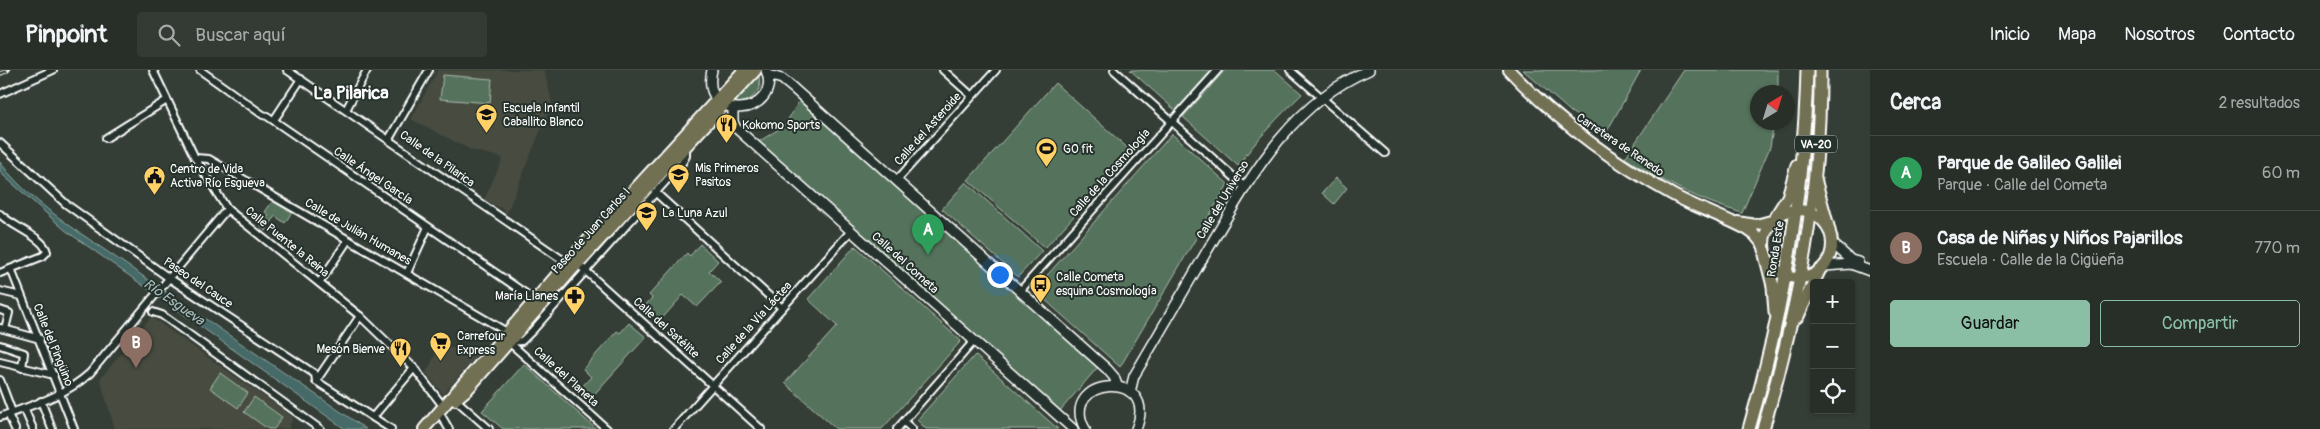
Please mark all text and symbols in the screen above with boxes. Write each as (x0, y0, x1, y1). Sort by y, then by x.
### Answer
search box (137, 12, 487, 57)
text: Pinpoint (25, 20, 107, 49)
icon: search (155, 21, 183, 49)
text: Buscar aquí (195, 23, 286, 47)
text: Inicio (1989, 23, 2030, 46)
text: Mapa (2058, 23, 2096, 46)
text: Nosotros (2124, 23, 2195, 46)
text: Contacto (2223, 23, 2295, 46)
district label: La Pilarica (313, 82, 389, 105)
north arrow (1750, 85, 1795, 130)
street label: Calle del Asteroide (891, 89, 965, 169)
text: Cerca (1890, 89, 1941, 116)
text: 2 resultados (2218, 93, 2300, 113)
place label: Escuela Infantil Caballito Blanco (503, 101, 584, 130)
school or university icon: Escuela Infantil Caballito Blanco (475, 103, 499, 134)
street label: Carretera de Renedo (1573, 110, 1667, 180)
restaurant icon: Kokomo Sports (714, 113, 738, 144)
place label: Kokomo Sports (742, 118, 821, 133)
street label: Calle de la Cosmología (1066, 126, 1154, 220)
street label: Calle de la Pilarica (397, 128, 478, 191)
road number: VA-20 (1795, 136, 1837, 152)
sports icon: GO fit (1035, 137, 1059, 168)
place label: GO fit (1063, 142, 1093, 157)
street label: Calle Ángel García (331, 143, 416, 208)
text: Parque de Galileo Galilei (1937, 151, 2121, 175)
street label: Calle del Universo (1194, 157, 1253, 242)
place label: Mis Primeros Pasitos (695, 161, 759, 190)
place label: Centro de Vida Activa Río Esgueva (170, 162, 265, 191)
school or university icon: Mis Primeros Pasitos (667, 163, 691, 194)
text: A (1901, 163, 1911, 183)
text: 60 m (2262, 163, 2300, 183)
public building icon: Centro de Vida Activa Río Esgueva (142, 164, 166, 195)
text: Parque · Calle del Cometa (1937, 175, 2107, 195)
street label: Paseo de Juan Carlos I (548, 185, 634, 277)
street label: Calle de Julián Humanes (302, 195, 415, 269)
school or university icon: La Luna Azul (634, 201, 658, 232)
street label: Calle Puente la Reina (242, 203, 332, 281)
place label: La Luna Azul (662, 206, 728, 221)
pin: A (912, 214, 944, 255)
street label: Ronda Este (1764, 220, 1788, 278)
text: Casa de Niñas y Niños Pajarillos (1937, 226, 2183, 250)
street label: Calle del Cometa (868, 229, 942, 297)
text: B (1901, 238, 1911, 258)
text: 770 m (2254, 238, 2300, 258)
text: Escuela · Calle de la Cigüeña (1937, 250, 2124, 270)
street label: Paseo del Cauce (161, 254, 236, 312)
your location (987, 262, 1013, 288)
place label: Calle Cometa esquina Cosmología (1056, 270, 1157, 299)
bus stop icon: Calle Cometa esquina Cosmología (1028, 272, 1052, 303)
water label: Río Esgueva (140, 275, 209, 330)
street label: Calle de la Vía Láctea (713, 278, 795, 368)
map controls (1810, 279, 1855, 414)
button: + (1810, 279, 1855, 324)
pharmacy icon: María Llanes (562, 284, 586, 315)
place label: María Llanes (495, 289, 559, 304)
street label: Calle del Satélite (630, 294, 702, 362)
button: Guardar (1890, 300, 2090, 347)
button: Compartir (2100, 300, 2300, 347)
street label: Calle del Pingüino (30, 301, 77, 389)
button: − (1810, 324, 1855, 369)
pin: B (120, 327, 152, 368)
place label: Carrefour Express (457, 329, 506, 358)
supermarket icon: Carrefour Express (429, 331, 453, 362)
restaurant icon: Mesón Bienve (389, 337, 413, 368)
place label: Mesón Bienve (316, 342, 385, 357)
street label: Calle del Planeta (530, 344, 602, 410)
button: locate (1810, 369, 1855, 414)

